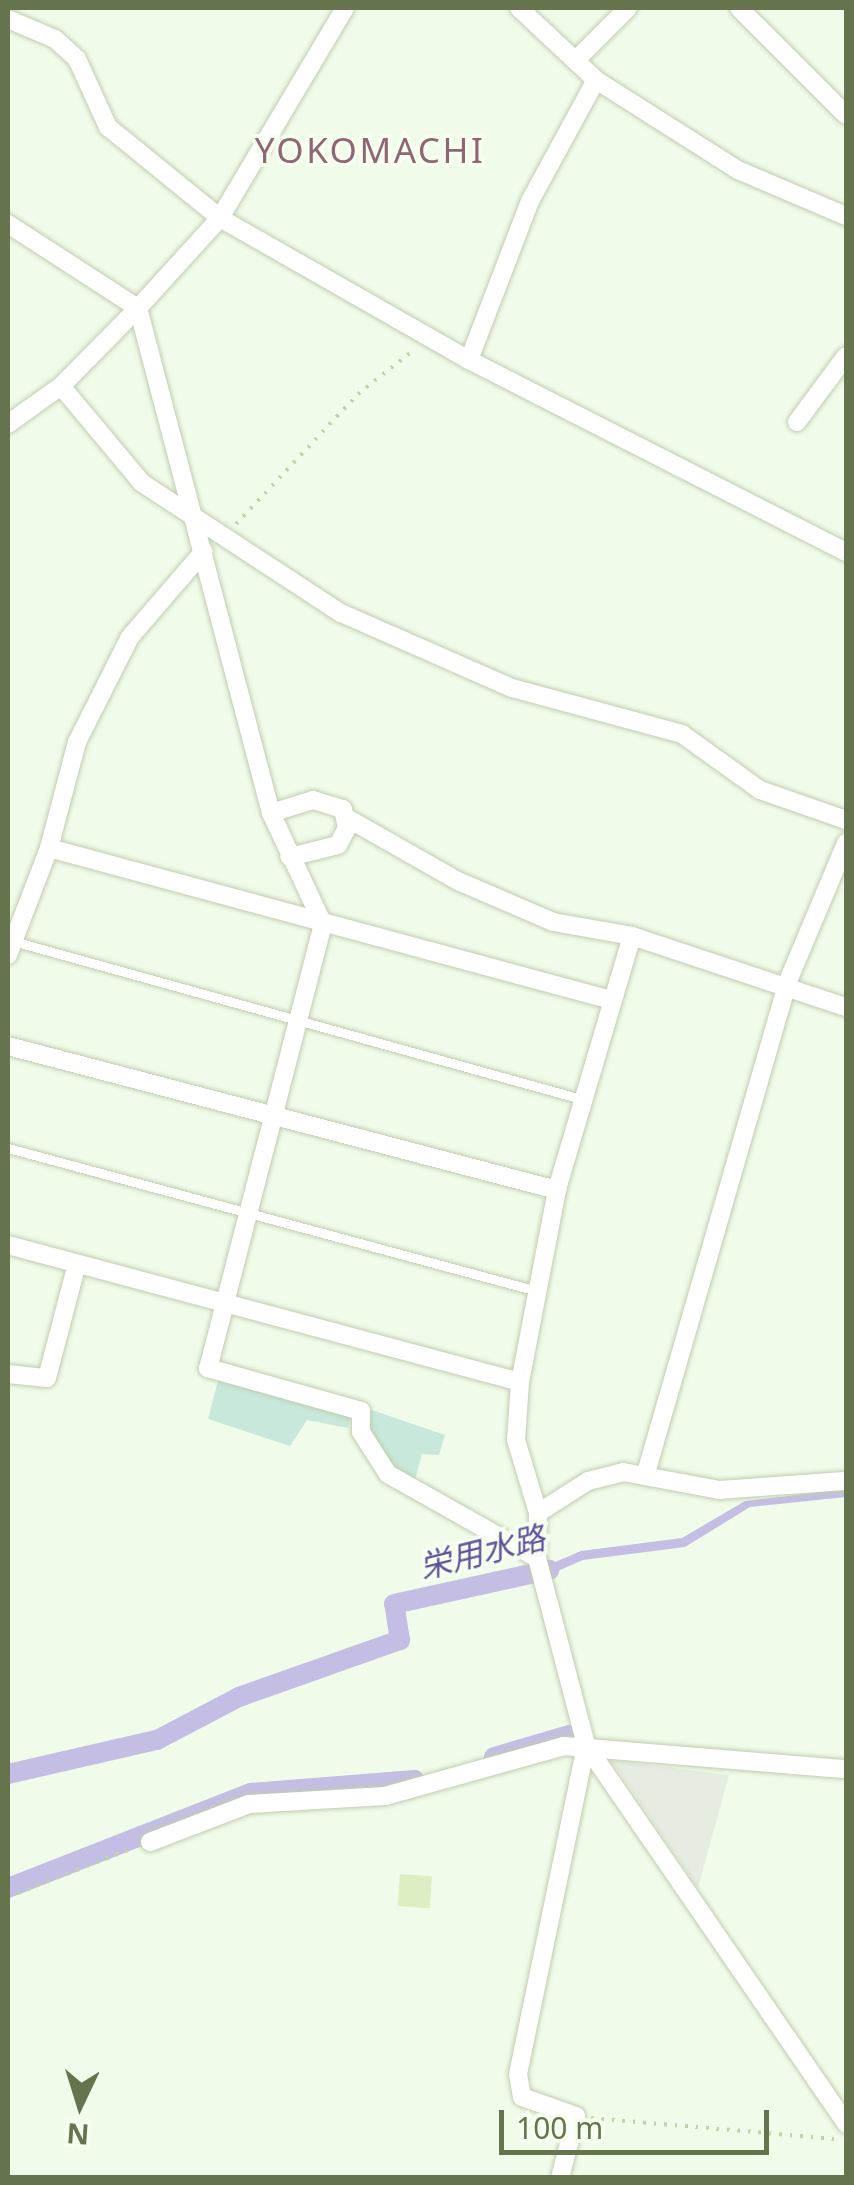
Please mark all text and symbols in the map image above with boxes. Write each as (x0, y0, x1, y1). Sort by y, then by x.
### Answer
district label: YOKOMACHI (255, 129, 485, 171)
water label: 栄用水路 (415, 1518, 549, 1586)
north arrow (30, 2055, 130, 2155)
scale bar (504, 2090, 774, 2152)
text: 100 m (516, 2107, 603, 2148)
text: N (65, 2115, 91, 2155)

